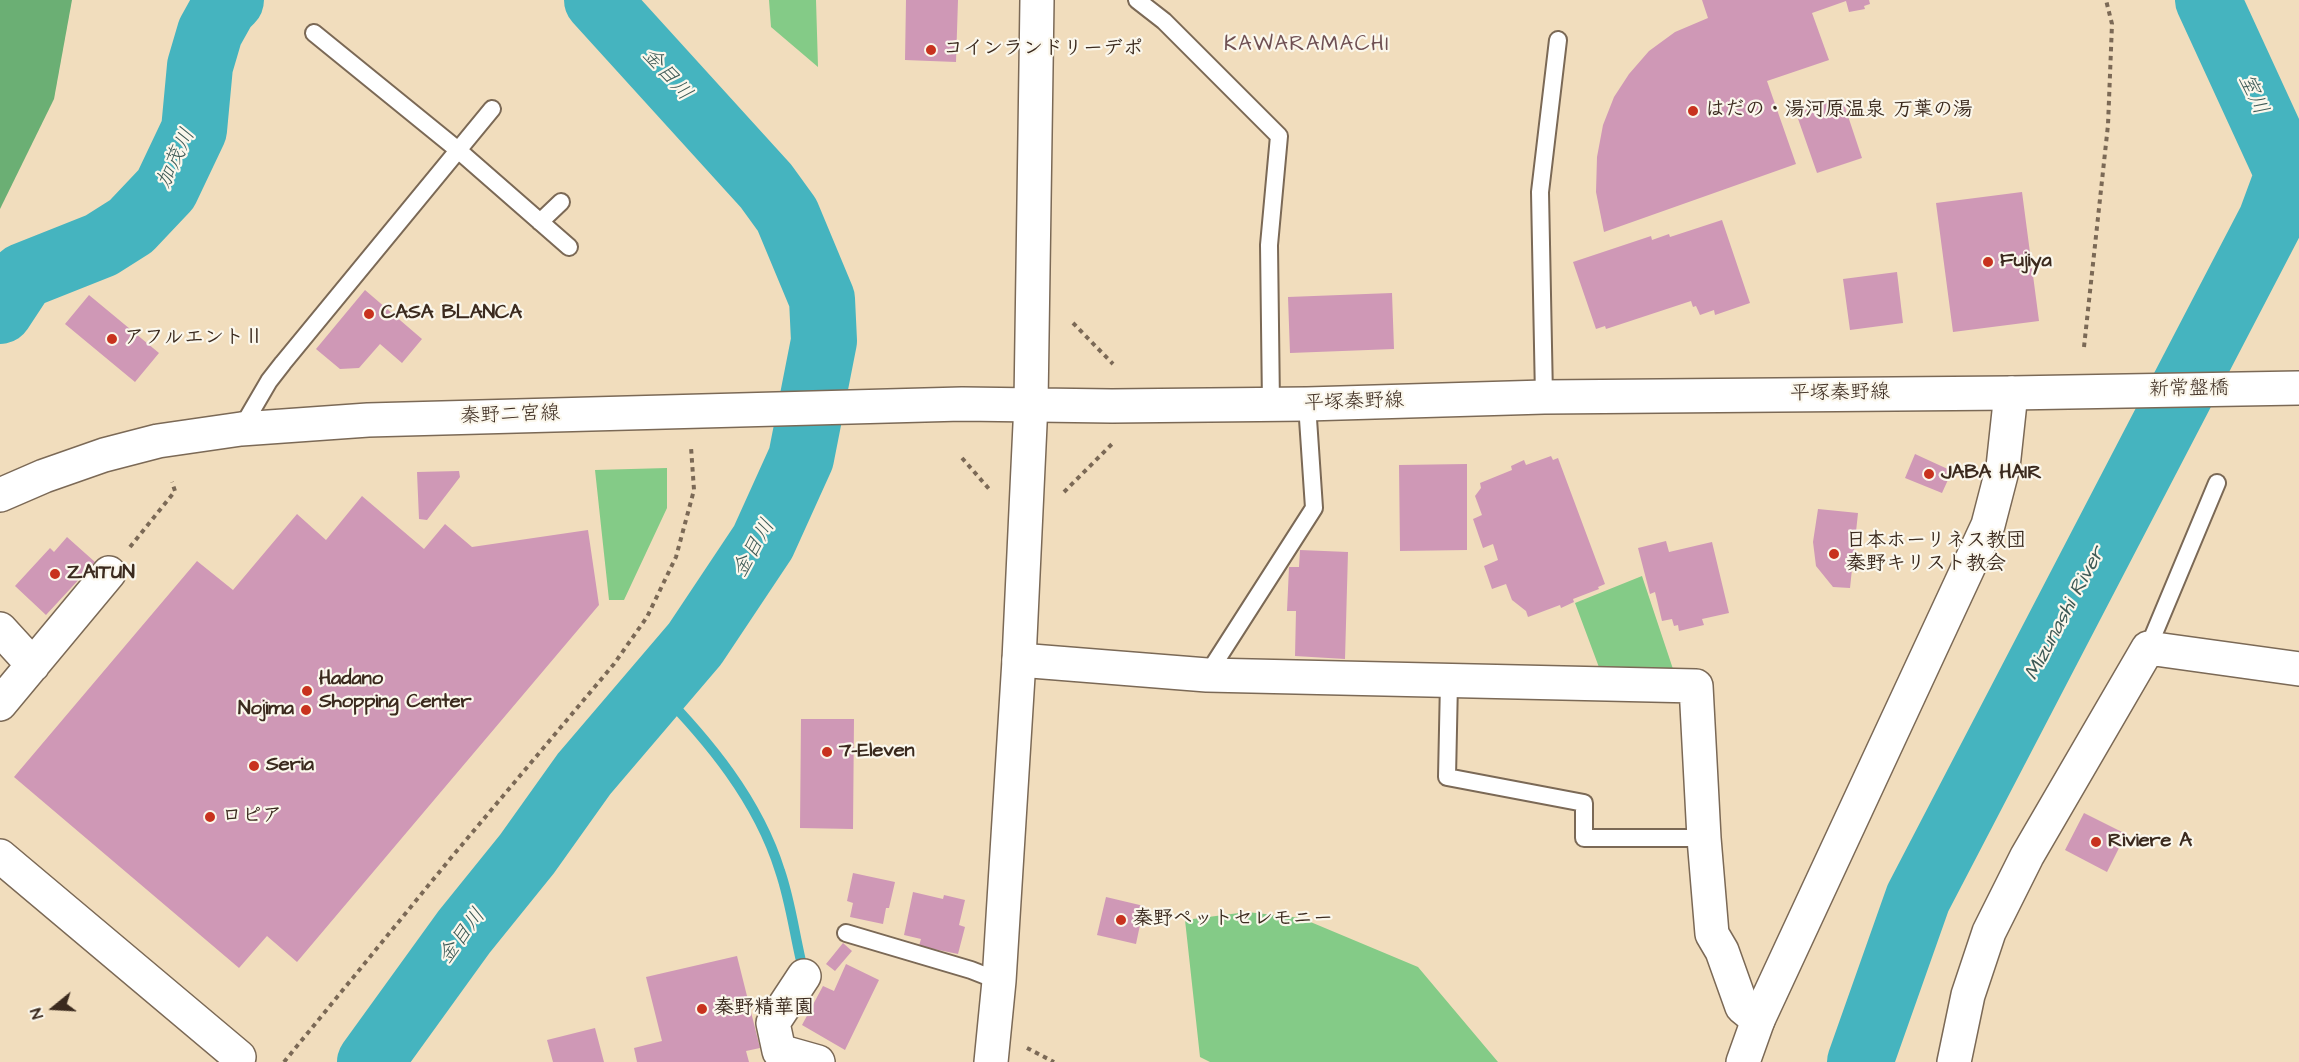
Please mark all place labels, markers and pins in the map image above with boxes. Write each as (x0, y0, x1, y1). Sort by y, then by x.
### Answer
place label: コインランドリーデポ (943, 38, 1143, 62)
marker: コインランドリーデポ (924, 43, 938, 57)
place label: はだの・湯河原温泉 万葉の湯 (1705, 99, 1973, 123)
marker: はだの・湯河原温泉 万葉の湯 (1686, 104, 1700, 118)
place label: Fujiya (2000, 250, 2052, 274)
marker: Fujiya (1981, 255, 1995, 269)
place label: CASA BLANCA (381, 302, 522, 326)
marker: CASA BLANCA (362, 307, 376, 321)
place label: アフルエントⅡ (124, 327, 264, 351)
marker: アフルエントⅡ (105, 332, 119, 346)
place label: JABA HAIR (1941, 462, 2042, 486)
marker: JABA HAIR (1922, 467, 1936, 481)
place label: 日本ホーリネス教団 秦野キリスト教会 (1846, 530, 2026, 577)
marker: 日本ホーリネス教団 秦野キリスト教会 (1827, 547, 1841, 561)
place label: ZAITUN (67, 562, 135, 586)
marker: ZAITUN (48, 567, 62, 581)
place label: Hadano Shopping Center (319, 668, 472, 715)
marker: Hadano Shopping Center (300, 684, 314, 698)
place label: Nojima (238, 698, 294, 722)
marker: Nojima (299, 703, 313, 717)
place label: 7-Eleven (839, 740, 915, 764)
marker: 7-Eleven (820, 745, 834, 759)
place label: Seria (266, 754, 314, 778)
marker: Seria (247, 759, 261, 773)
place label: ロピア (222, 805, 282, 829)
marker: ロピア (203, 810, 217, 824)
place label: Riviere A (2108, 830, 2192, 854)
marker: Riviere A (2089, 835, 2103, 849)
place label: 秦野ペットセレモニー (1133, 908, 1333, 932)
marker: 秦野ペットセレモニー (1114, 913, 1128, 927)
place label: 秦野精華園 (714, 997, 814, 1021)
marker: 秦野精華園 (695, 1002, 709, 1016)

